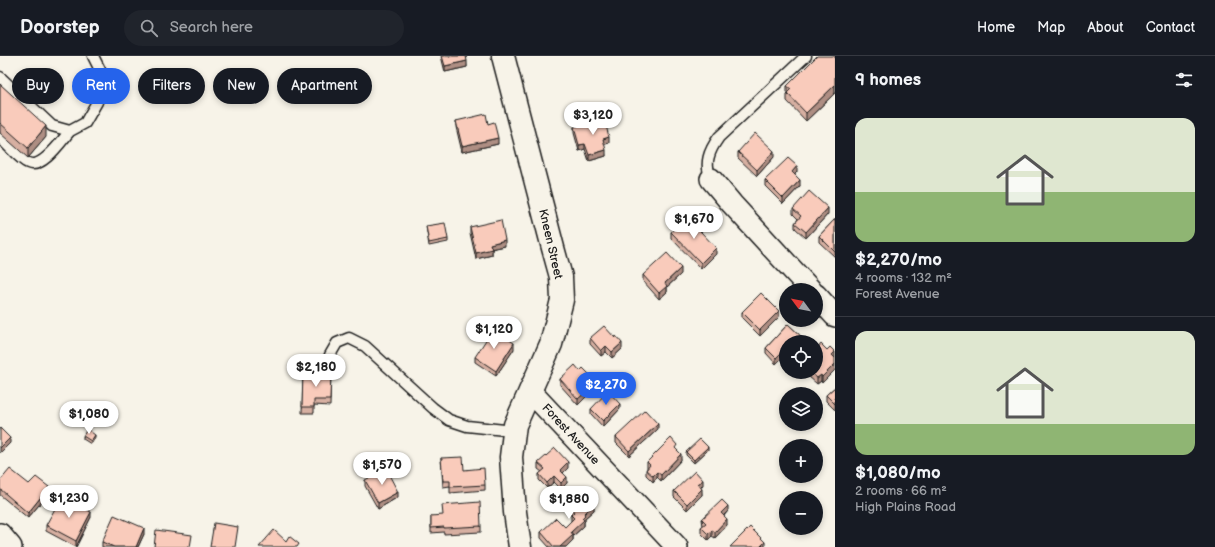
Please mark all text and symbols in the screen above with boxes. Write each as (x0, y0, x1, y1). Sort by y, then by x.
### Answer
search box (124, 10, 404, 46)
text: Doorstep (20, 16, 100, 39)
icon: search (138, 17, 160, 39)
text: Search here (170, 18, 253, 37)
text: Home (977, 19, 1015, 36)
text: Map (1037, 19, 1065, 36)
text: About (1087, 19, 1124, 36)
text: Contact (1146, 19, 1195, 36)
chip: Buy (12, 68, 64, 104)
chip: Rent (72, 68, 130, 104)
chip: Filters (138, 68, 205, 104)
chip: New (213, 68, 269, 104)
chip: Apartment (277, 68, 372, 104)
icon: filters (1173, 69, 1195, 91)
text: 9 homes (855, 70, 921, 90)
pin: $3,120 (560, 102, 626, 136)
text: $3,120 (573, 107, 613, 123)
icon: home (989, 144, 1061, 216)
pin: $1,670 (661, 206, 727, 240)
street label: Kneen Street (535, 208, 566, 281)
text: $1,670 (674, 211, 714, 227)
text: $2,270/mo (855, 250, 942, 270)
text: 4 rooms · 132 m² (855, 270, 952, 286)
north arrow (779, 283, 823, 327)
map controls (779, 283, 823, 535)
text: Forest Avenue (855, 286, 939, 302)
pin: $1,120 (461, 316, 527, 350)
text: $1,120 (475, 321, 513, 337)
button: locate (779, 335, 823, 379)
pin: $2,180 (283, 354, 349, 388)
icon: home (989, 357, 1061, 429)
text: $2,180 (296, 359, 336, 375)
pin: $2,270 (573, 372, 639, 406)
text: $2,270 (585, 377, 627, 393)
button: layers (779, 387, 823, 431)
pin: $1,080 (56, 401, 122, 435)
street label: Forest Avenue (539, 401, 603, 468)
text: $1,080 (69, 406, 109, 422)
button: + (779, 439, 823, 483)
pin: $1,570 (349, 452, 415, 486)
text: $1,570 (362, 457, 402, 473)
text: $1,080/mo (855, 463, 941, 483)
text: 2 rooms · 66 m² (855, 483, 947, 499)
pin: $1,230 (36, 485, 102, 519)
pin: $1,880 (536, 486, 602, 520)
text: $1,230 (49, 490, 89, 506)
text: $1,880 (549, 491, 589, 507)
button: − (779, 491, 823, 535)
text: High Plains Road (855, 499, 956, 515)

